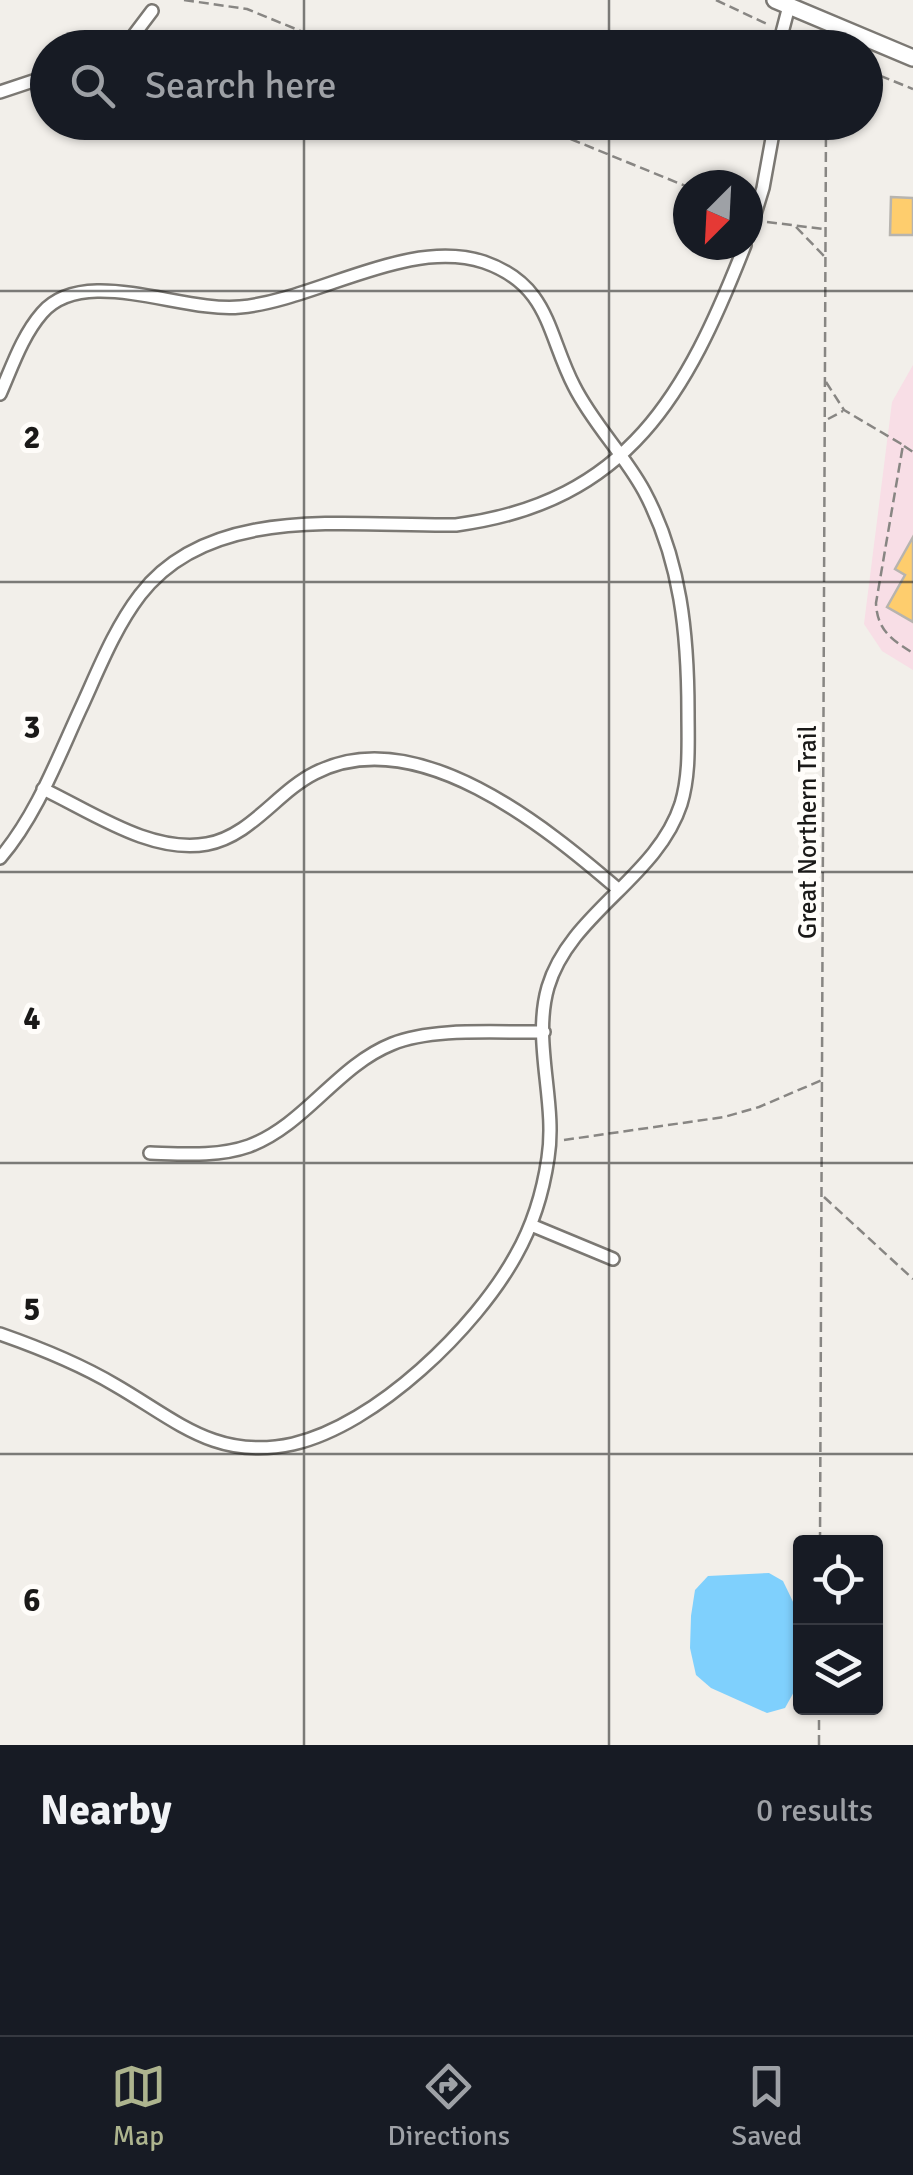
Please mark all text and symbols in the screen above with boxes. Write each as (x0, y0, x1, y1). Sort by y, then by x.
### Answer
search box (30, 30, 883, 140)
icon: search (65, 58, 120, 113)
text: Search here (145, 62, 337, 109)
north arrow (673, 170, 763, 260)
text: 2 (23, 418, 41, 457)
text: 3 (23, 708, 41, 747)
street label: Great Northern Trail (792, 725, 823, 939)
text: 4 (23, 999, 41, 1038)
text: 5 (23, 1290, 41, 1329)
map controls (793, 1535, 883, 1715)
button: locate (793, 1535, 883, 1625)
text: 6 (23, 1581, 41, 1620)
button: layers (793, 1625, 883, 1715)
text: Nearby (40, 1785, 172, 1836)
text: 0 results (756, 1791, 873, 1830)
tab: Map (111, 2059, 166, 2153)
tab: Directions (388, 2059, 510, 2153)
tab: Saved (732, 2059, 802, 2153)

